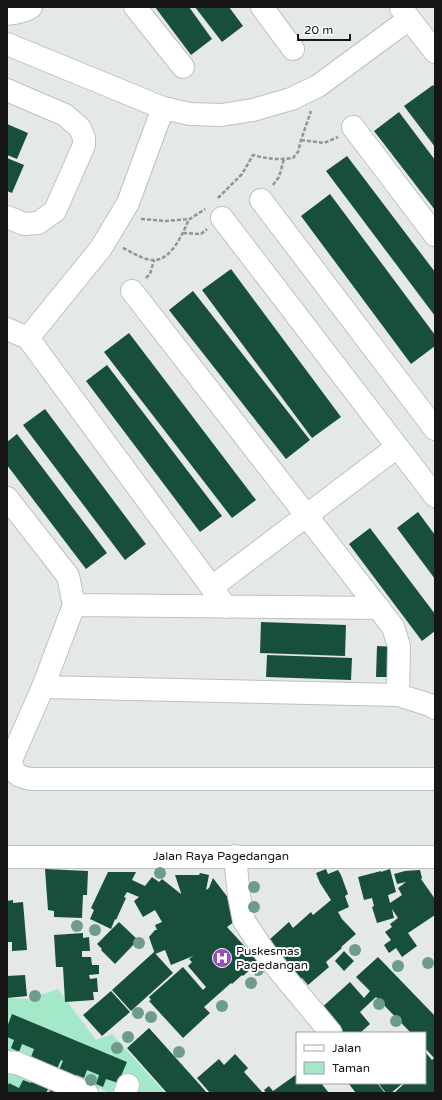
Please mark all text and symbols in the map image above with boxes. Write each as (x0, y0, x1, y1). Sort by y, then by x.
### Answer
scale bar (298, 16, 350, 42)
text: 20 m (304, 23, 333, 37)
street label: Jalan Raya Pagedangan (153, 849, 289, 863)
place label: Puskesmas Pagedangan (236, 944, 308, 972)
hospital icon: Puskesmas Pagedangan (211, 947, 233, 969)
legend (296, 1032, 426, 1084)
text: Jalan (332, 1041, 361, 1055)
text: Taman (332, 1061, 370, 1075)

